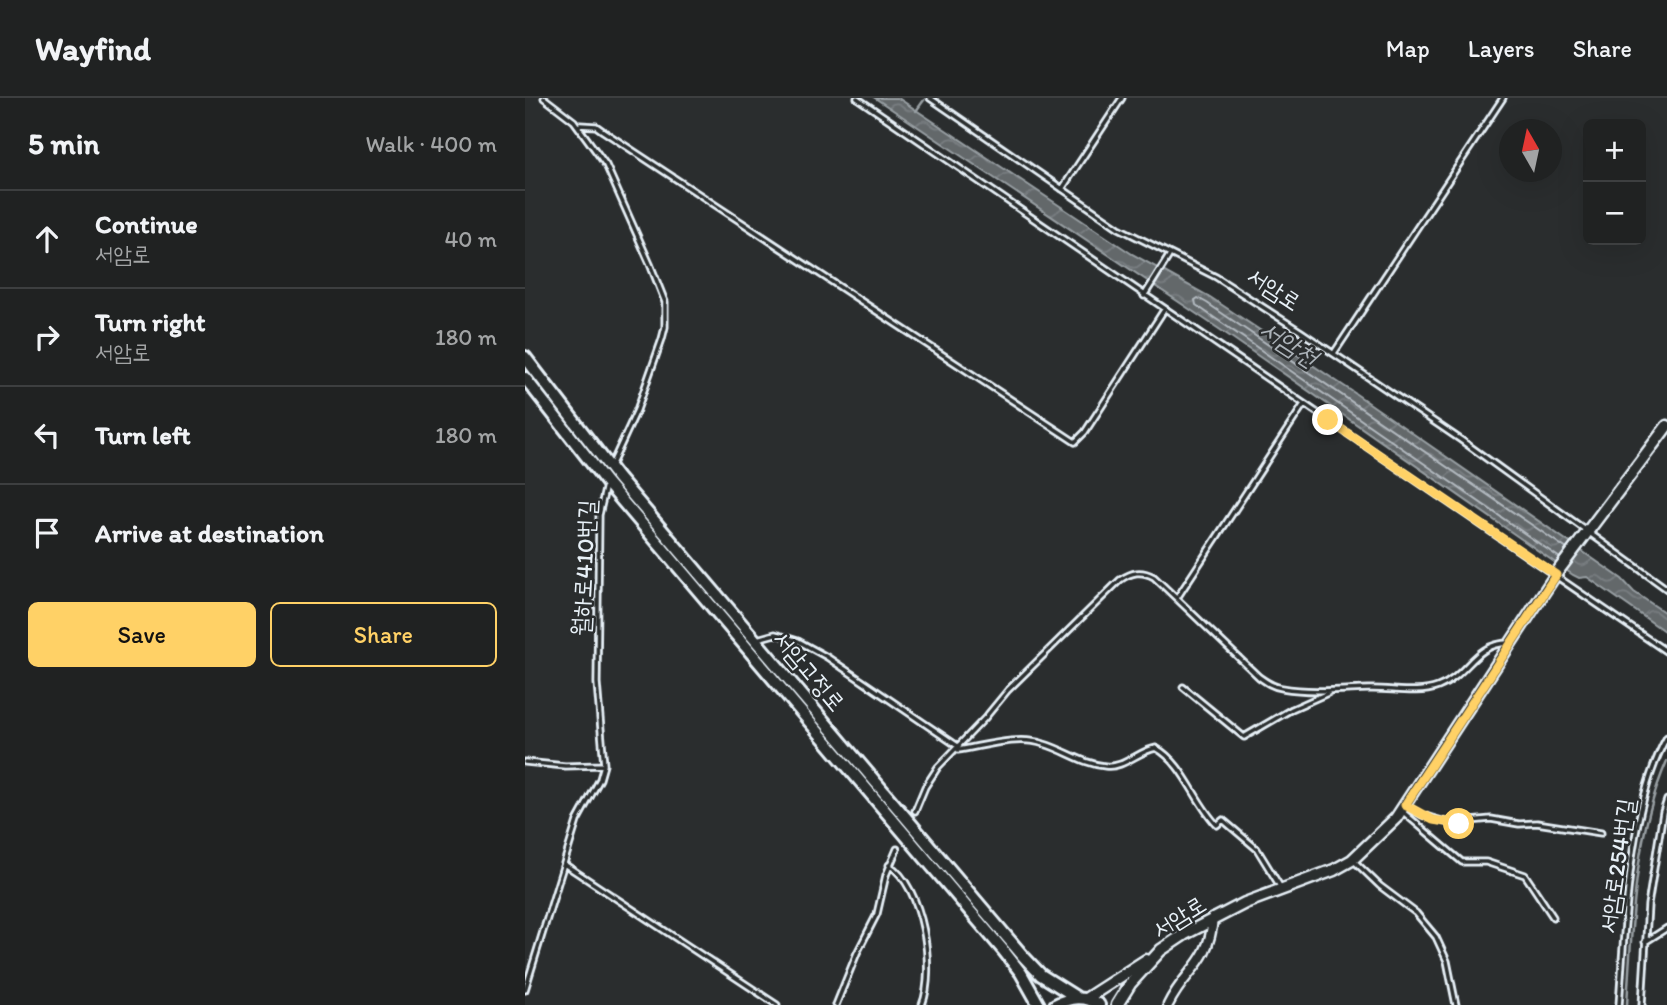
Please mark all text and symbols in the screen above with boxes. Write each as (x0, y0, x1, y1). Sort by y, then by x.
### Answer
text: Wayfind (35, 29, 151, 68)
text: Map (1386, 34, 1430, 63)
text: Layers (1468, 34, 1535, 63)
text: Share (1573, 34, 1632, 63)
north arrow (1499, 119, 1562, 182)
map controls (1583, 119, 1646, 245)
button: + (1583, 119, 1646, 182)
text: 5 min (28, 125, 99, 162)
text: Walk · 400 m (365, 130, 497, 158)
button: − (1583, 182, 1646, 245)
text: Continue (95, 208, 198, 240)
icon: ahead (28, 220, 66, 258)
text: 40 m (444, 225, 497, 253)
text: 서암로 (95, 240, 151, 268)
street label: 서암로 (1242, 261, 1306, 317)
text: Turn right (95, 306, 206, 338)
water label: 서암천 (1254, 312, 1327, 375)
icon: right (28, 318, 66, 356)
text: 180 m (435, 323, 497, 351)
text: 서암로 (95, 338, 151, 366)
route end (1312, 404, 1343, 435)
icon: left (28, 416, 66, 454)
text: Turn left (95, 419, 191, 451)
text: 180 m (435, 421, 497, 449)
street label: 월하로410번길 (565, 499, 602, 637)
icon: arrive (28, 514, 66, 552)
text: Arrive at destination (95, 517, 324, 549)
button: Save (28, 602, 256, 667)
button: Share (270, 602, 497, 667)
street label: 서암고정로 (767, 624, 852, 717)
street label: 서암로254번길 (1593, 796, 1640, 935)
route start (1443, 808, 1474, 839)
street label: 서암로 (1146, 889, 1211, 944)

